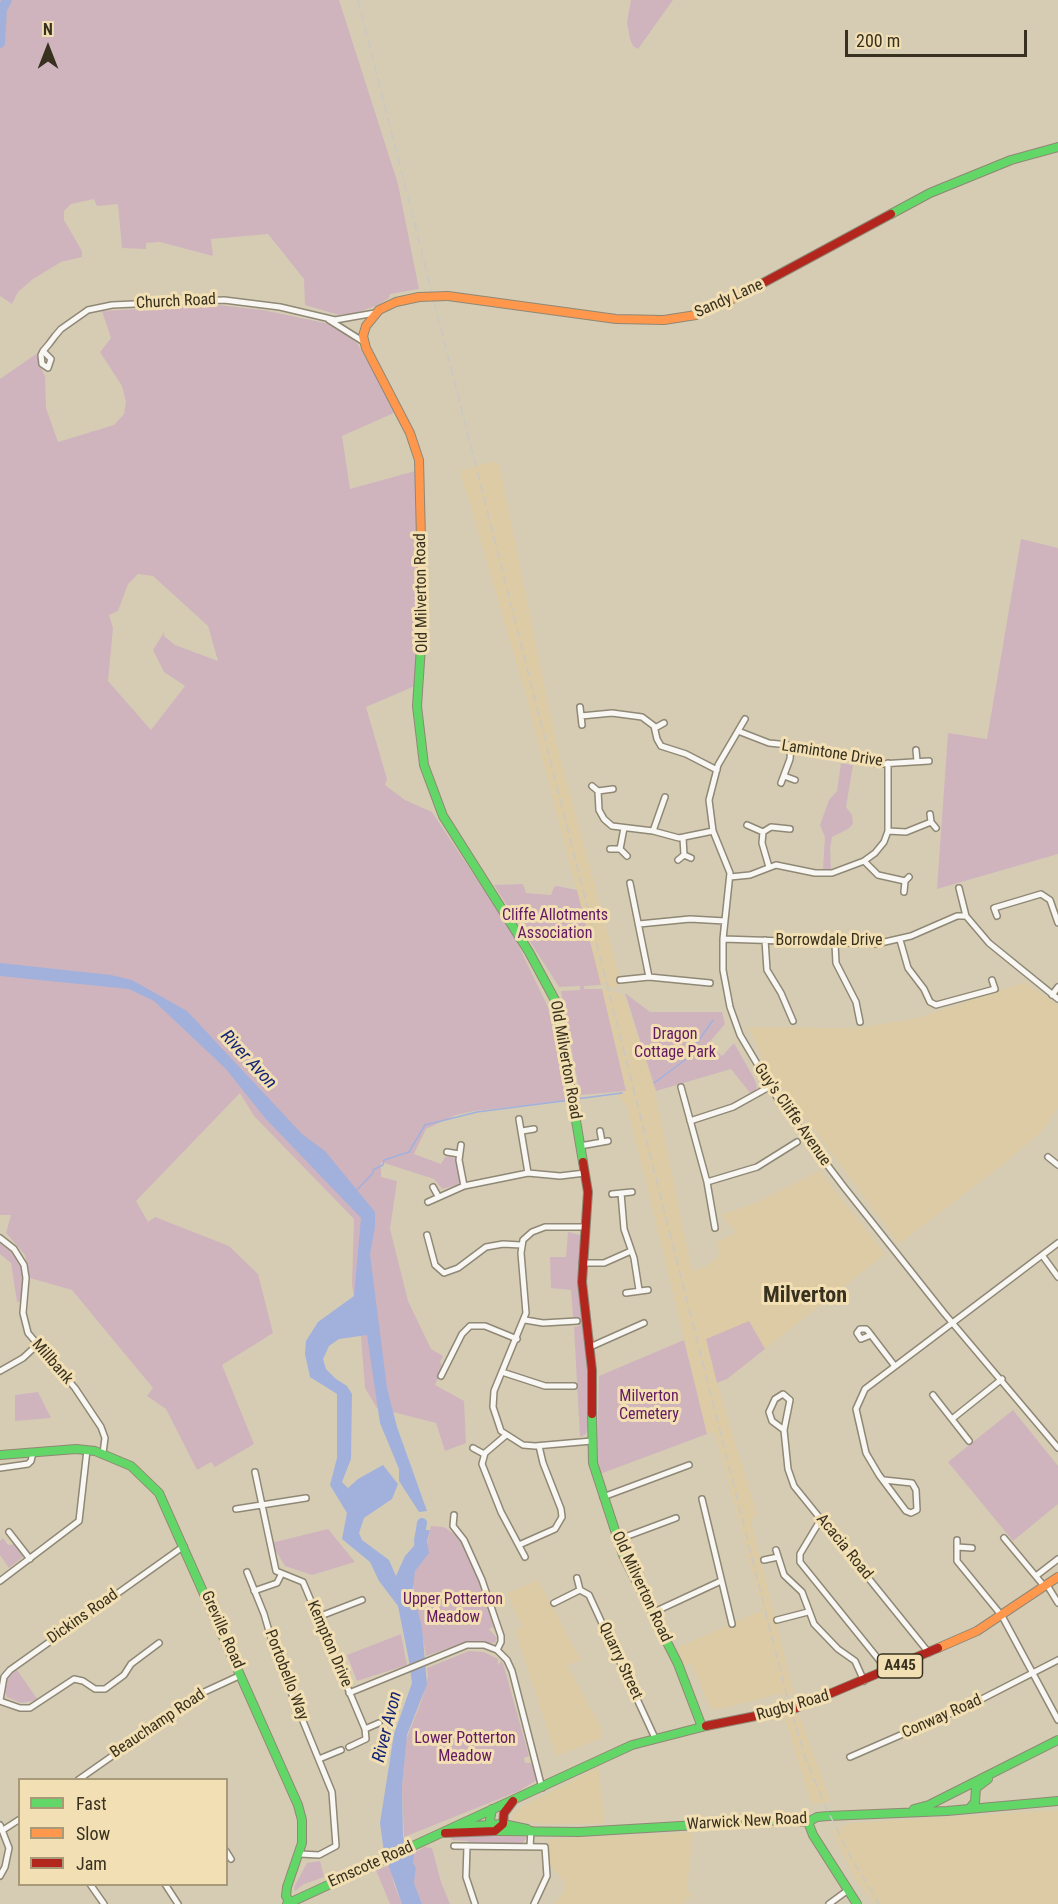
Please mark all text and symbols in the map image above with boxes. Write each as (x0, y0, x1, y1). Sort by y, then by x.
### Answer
north arrow (18, 18, 78, 78)
scale bar (848, 18, 1030, 56)
text: N (43, 20, 53, 39)
text: 200 m (856, 30, 900, 51)
street label: Sandy Lane (692, 275, 766, 323)
street label: Church Road (135, 290, 217, 314)
street label: Old Milverton Road (411, 533, 433, 653)
street label: Lamintone Drive (780, 737, 884, 771)
park label: Cliffe Allotments Association (502, 906, 608, 944)
street label: Borrowdale Drive (775, 931, 883, 951)
street label: Old Milverton Road (545, 999, 585, 1121)
park label: Dragon Cottage Park (634, 1025, 716, 1063)
water label: River Avon (215, 1026, 281, 1094)
street label: Guy's Cliffe Avenue (750, 1060, 834, 1170)
district label: Milverton (763, 1283, 847, 1309)
street label: Millbank (27, 1335, 77, 1389)
park label: Milverton Cemetery (619, 1387, 679, 1425)
street label: Acacia Road (812, 1510, 876, 1584)
street label: Old Milverton Road (607, 1529, 675, 1645)
street label: Dickins Road (44, 1586, 122, 1648)
street label: Greville Road (196, 1588, 248, 1672)
park label: Upper Potterton Meadow (403, 1590, 503, 1628)
street label: Kempton Drive (302, 1598, 356, 1690)
street label: Quarry Street (594, 1619, 646, 1703)
street label: Portobello Way (260, 1627, 312, 1723)
road number: A445 (878, 1654, 922, 1678)
street label: Beauchamp Road (107, 1685, 209, 1763)
street label: Rugby Road (755, 1687, 831, 1725)
water label: River Avon (369, 1689, 407, 1765)
street label: Conway Road (899, 1691, 985, 1743)
park label: Lower Potterton Meadow (414, 1729, 516, 1767)
legend (18, 1778, 228, 1886)
text: Fast (76, 1793, 107, 1814)
street label: Warwick New Road (686, 1809, 808, 1835)
text: Slow (76, 1823, 110, 1844)
street label: Emscote Road (326, 1838, 416, 1892)
text: Jam (76, 1853, 107, 1874)

